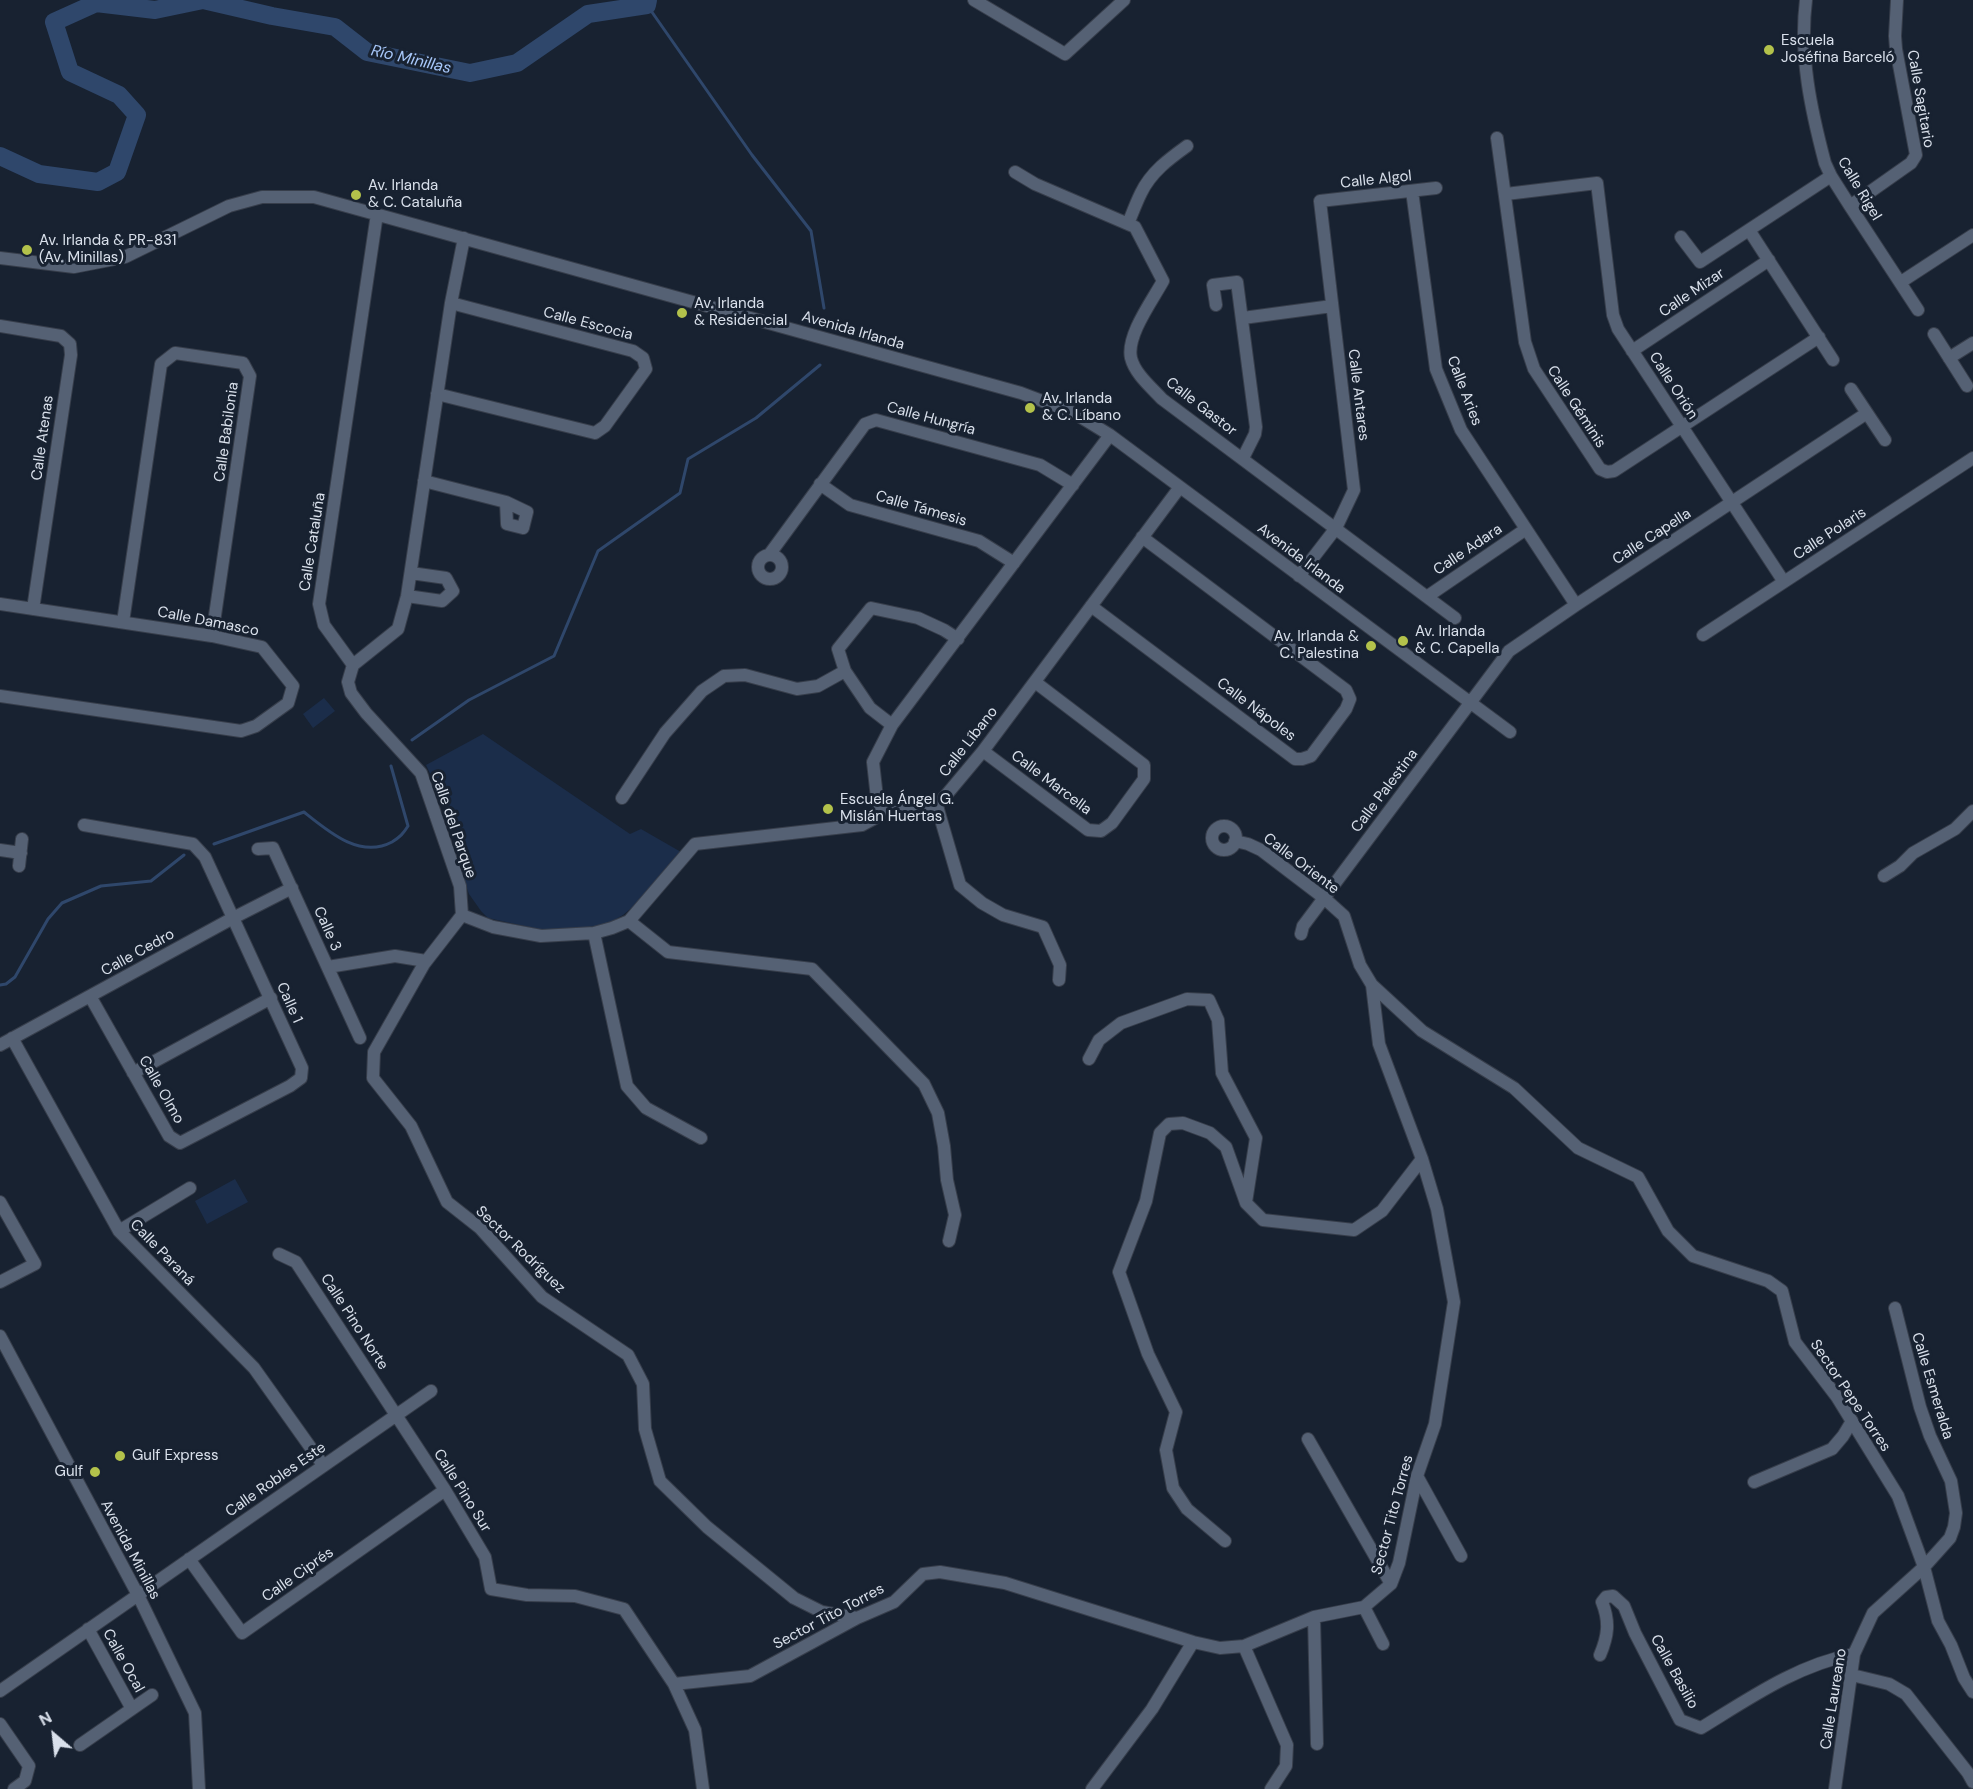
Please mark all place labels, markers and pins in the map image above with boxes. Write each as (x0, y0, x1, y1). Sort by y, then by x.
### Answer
place label: Escuela Joséfina Barceló (1781, 32, 1894, 67)
marker: Escuela Joséfina Barceló (1762, 43, 1776, 57)
place label: Av. Irlanda & C. Cataluña (368, 177, 462, 212)
marker: Av. Irlanda & C. Cataluña (349, 188, 363, 202)
place label: Av. Irlanda & PR-831 (Av. Minillas) (39, 232, 176, 267)
marker: Av. Irlanda & PR-831 (Av. Minillas) (20, 243, 34, 257)
place label: Av. Irlanda & Residencial (694, 295, 787, 330)
marker: Av. Irlanda & Residencial (675, 306, 689, 320)
place label: Av. Irlanda & C. Líbano (1042, 390, 1121, 425)
marker: Av. Irlanda & C. Líbano (1023, 401, 1037, 415)
place label: Av. Irlanda & C. Capella (1415, 623, 1499, 658)
place label: Av. Irlanda & C. Palestina (1274, 628, 1359, 663)
marker: Av. Irlanda & C. Capella (1396, 634, 1410, 648)
marker: Av. Irlanda & C. Palestina (1364, 639, 1378, 653)
place label: Escuela Ángel G. Mislán Huertas (840, 791, 954, 826)
marker: Escuela Ángel G. Mislán Huertas (821, 802, 835, 816)
place label: Gulf Express (132, 1447, 219, 1465)
marker: Gulf Express (113, 1449, 127, 1463)
place label: Gulf (55, 1463, 83, 1481)
marker: Gulf (88, 1465, 102, 1479)

